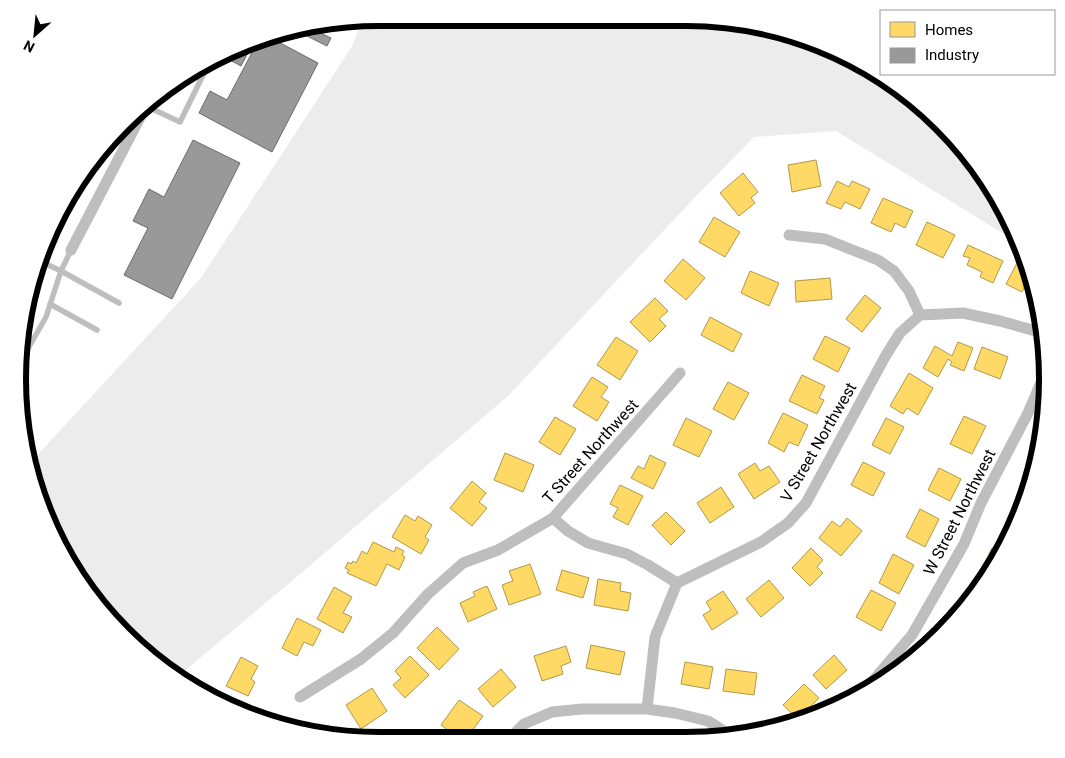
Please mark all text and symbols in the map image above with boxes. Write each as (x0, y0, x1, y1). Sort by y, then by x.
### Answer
north arrow (10, 10, 60, 60)
legend (880, 10, 1055, 75)
text: Homes (925, 21, 973, 39)
text: N (21, 37, 37, 56)
text: Industry (925, 46, 979, 64)
street label: V Street Northwest (777, 379, 860, 505)
street label: T Street Northwest (539, 395, 642, 507)
street label: W Street Northwest (919, 446, 999, 578)

